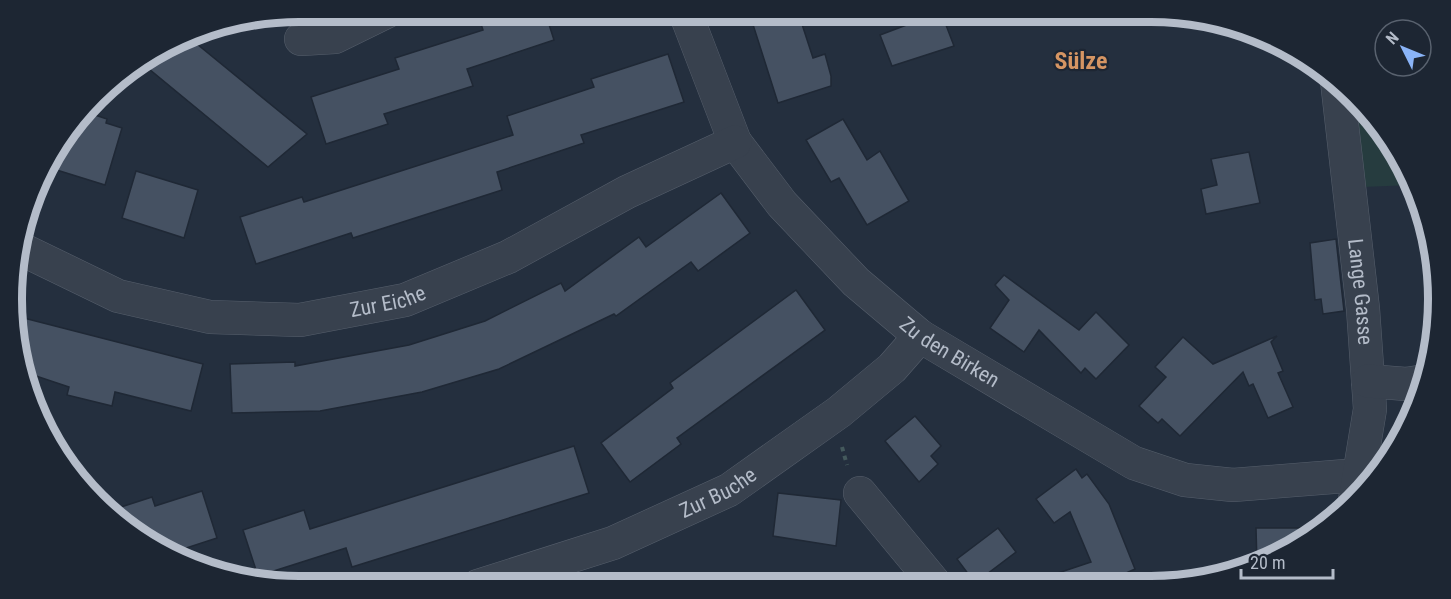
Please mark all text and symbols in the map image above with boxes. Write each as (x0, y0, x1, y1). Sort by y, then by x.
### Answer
north arrow (1373, 18, 1433, 78)
text: N (1382, 28, 1403, 48)
district label: Sülze (1055, 47, 1107, 75)
street label: Lange Gasse (1343, 237, 1377, 346)
street label: Zur Eiche (348, 281, 429, 322)
street label: Zu den Birken (895, 312, 1004, 392)
street label: Zur Buche (676, 462, 761, 523)
scale bar (1241, 542, 1332, 580)
text: 20 m (1250, 552, 1285, 573)

